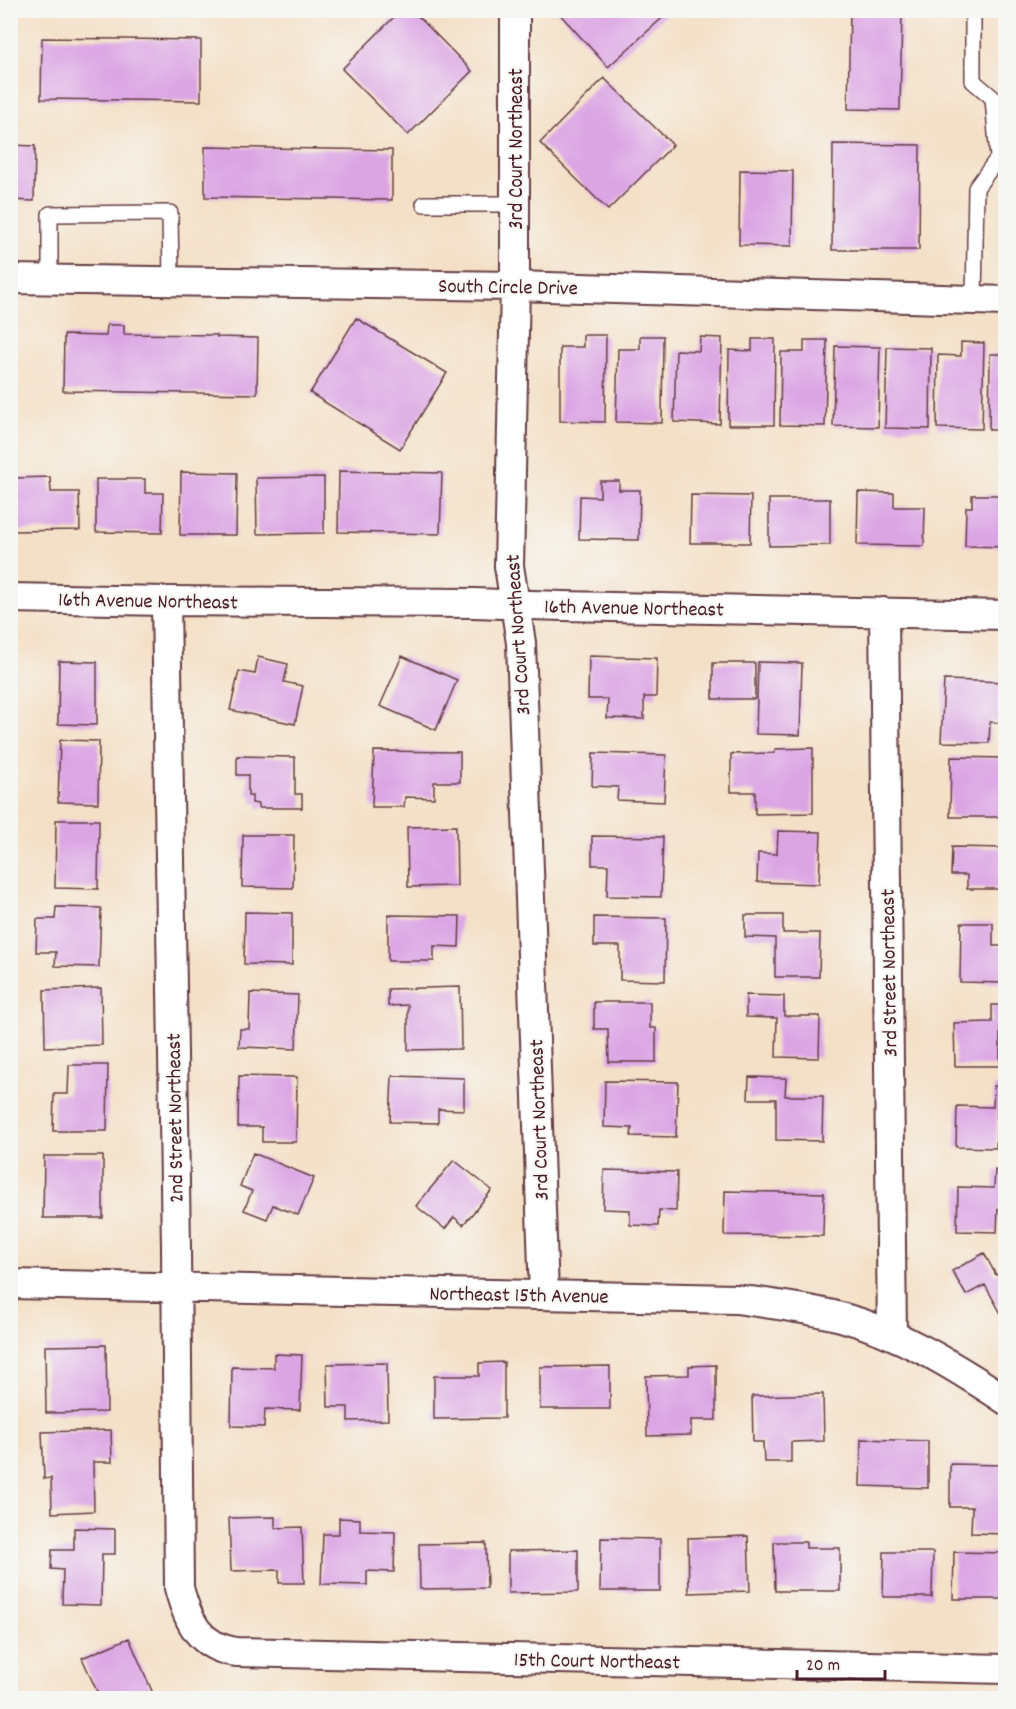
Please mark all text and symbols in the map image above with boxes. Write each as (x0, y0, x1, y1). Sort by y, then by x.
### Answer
street label: 3rd Court Northeast (503, 68, 533, 230)
street label: South Circle Drive (438, 273, 578, 305)
street label: 3rd Court Northeast (499, 553, 541, 716)
street label: 16th Avenue Northeast (58, 586, 238, 620)
street label: 16th Avenue Northeast (544, 593, 724, 627)
street label: 3rd Street Northeast (875, 888, 907, 1057)
street label: 2nd Street Northeast (161, 1032, 193, 1203)
street label: 3rd Court Northeast (523, 1038, 559, 1201)
street label: Northeast 15th Avenue (429, 1280, 609, 1314)
scale bar (797, 1643, 886, 1681)
street label: 15th Court Northeast (514, 1647, 681, 1679)
text: 20 m (806, 1654, 840, 1679)

